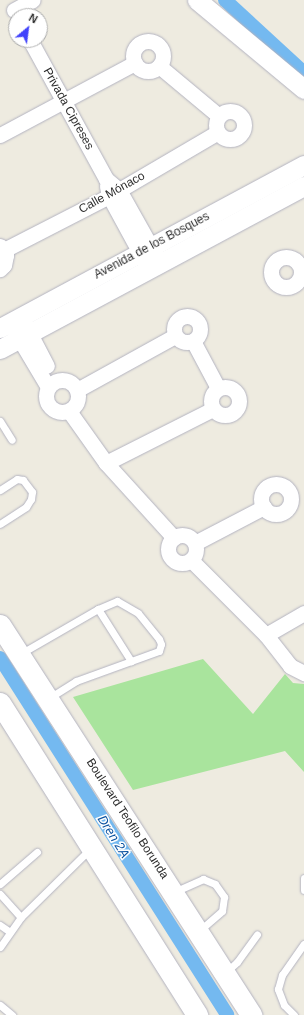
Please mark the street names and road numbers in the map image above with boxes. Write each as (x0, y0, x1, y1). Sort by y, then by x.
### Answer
street label: Privada Cipreses (40, 66, 96, 152)
street label: Calle Mónaco (76, 169, 148, 217)
street label: Avenida de los Bosques (92, 209, 212, 283)
street label: Boulevard Teofilo Borunda (83, 756, 171, 882)

